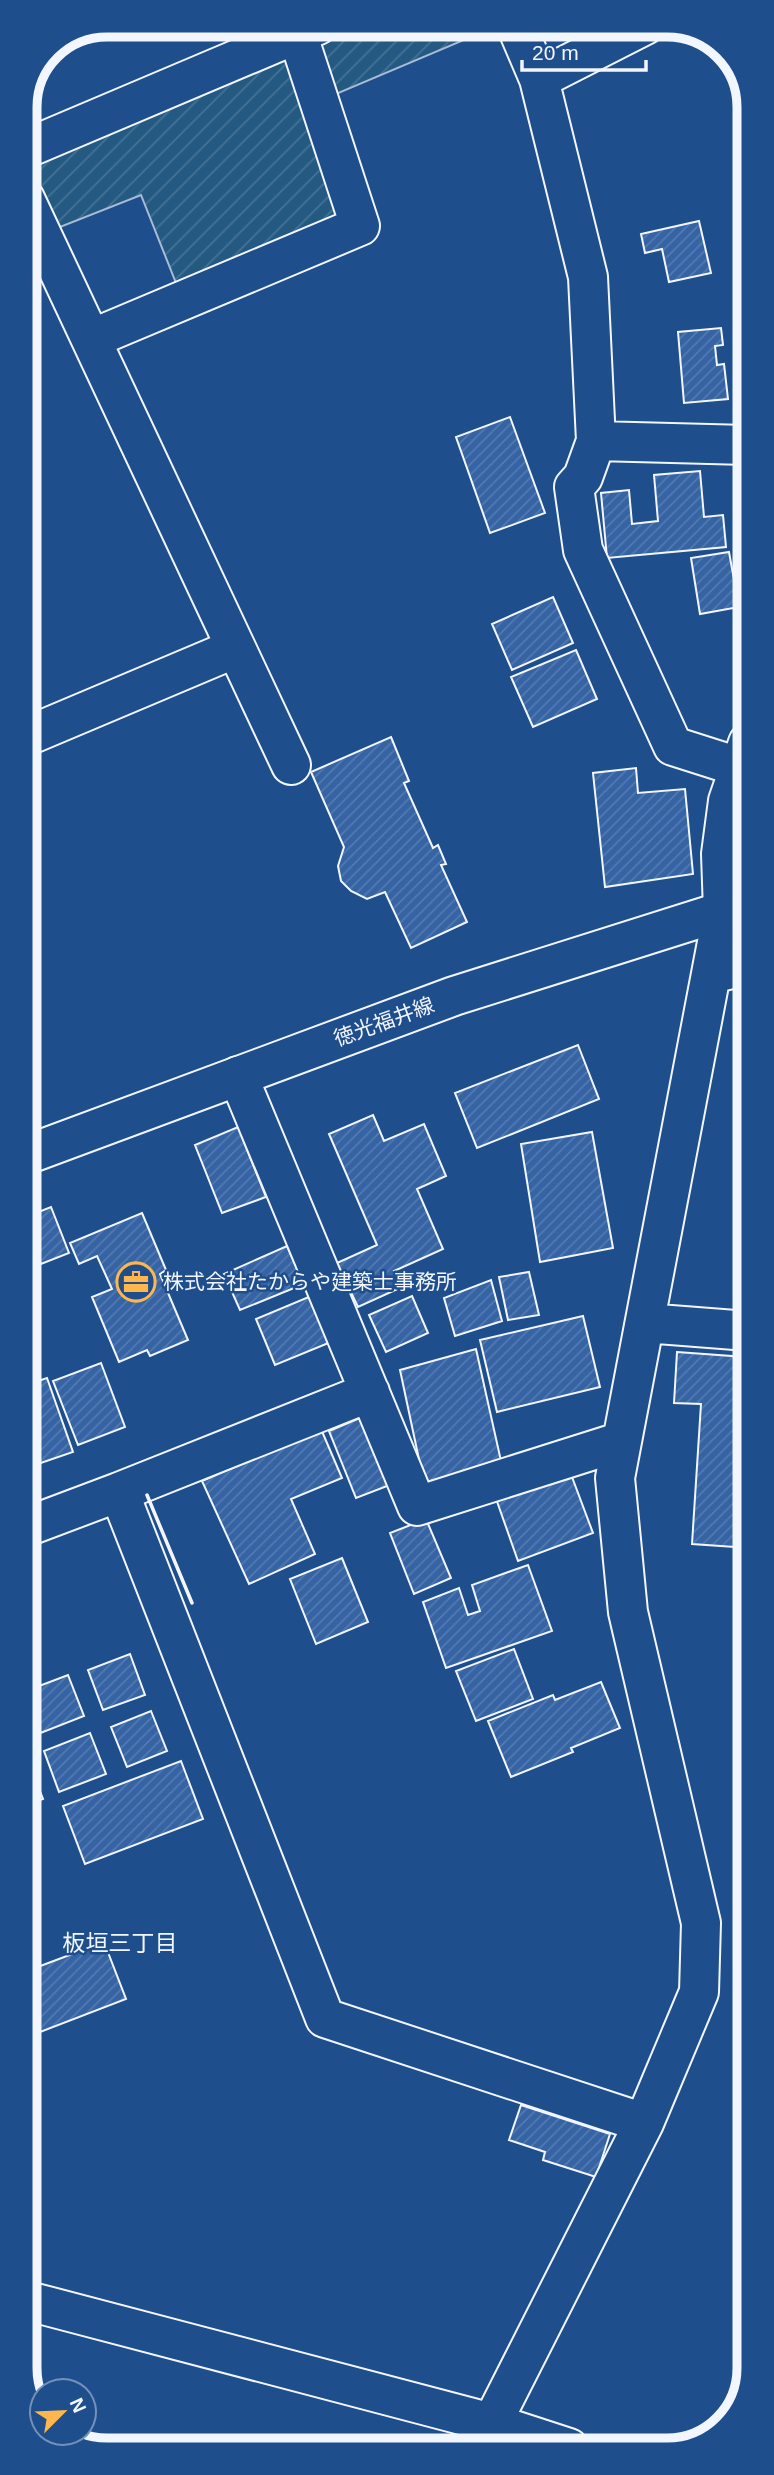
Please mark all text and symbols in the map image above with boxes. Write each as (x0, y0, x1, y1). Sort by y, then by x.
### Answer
scale bar (522, 28, 646, 72)
text: 20 m (532, 41, 579, 64)
street label: 徳光福井線 (331, 993, 437, 1050)
office icon: 株式会社たからや建築士事務所 (115, 1261, 157, 1303)
place label: 株式会社たからや建築士事務所 (163, 1270, 457, 1293)
district label: 板垣三丁目 (63, 1930, 178, 1956)
north arrow (28, 2377, 98, 2447)
text: N (66, 2395, 90, 2416)

